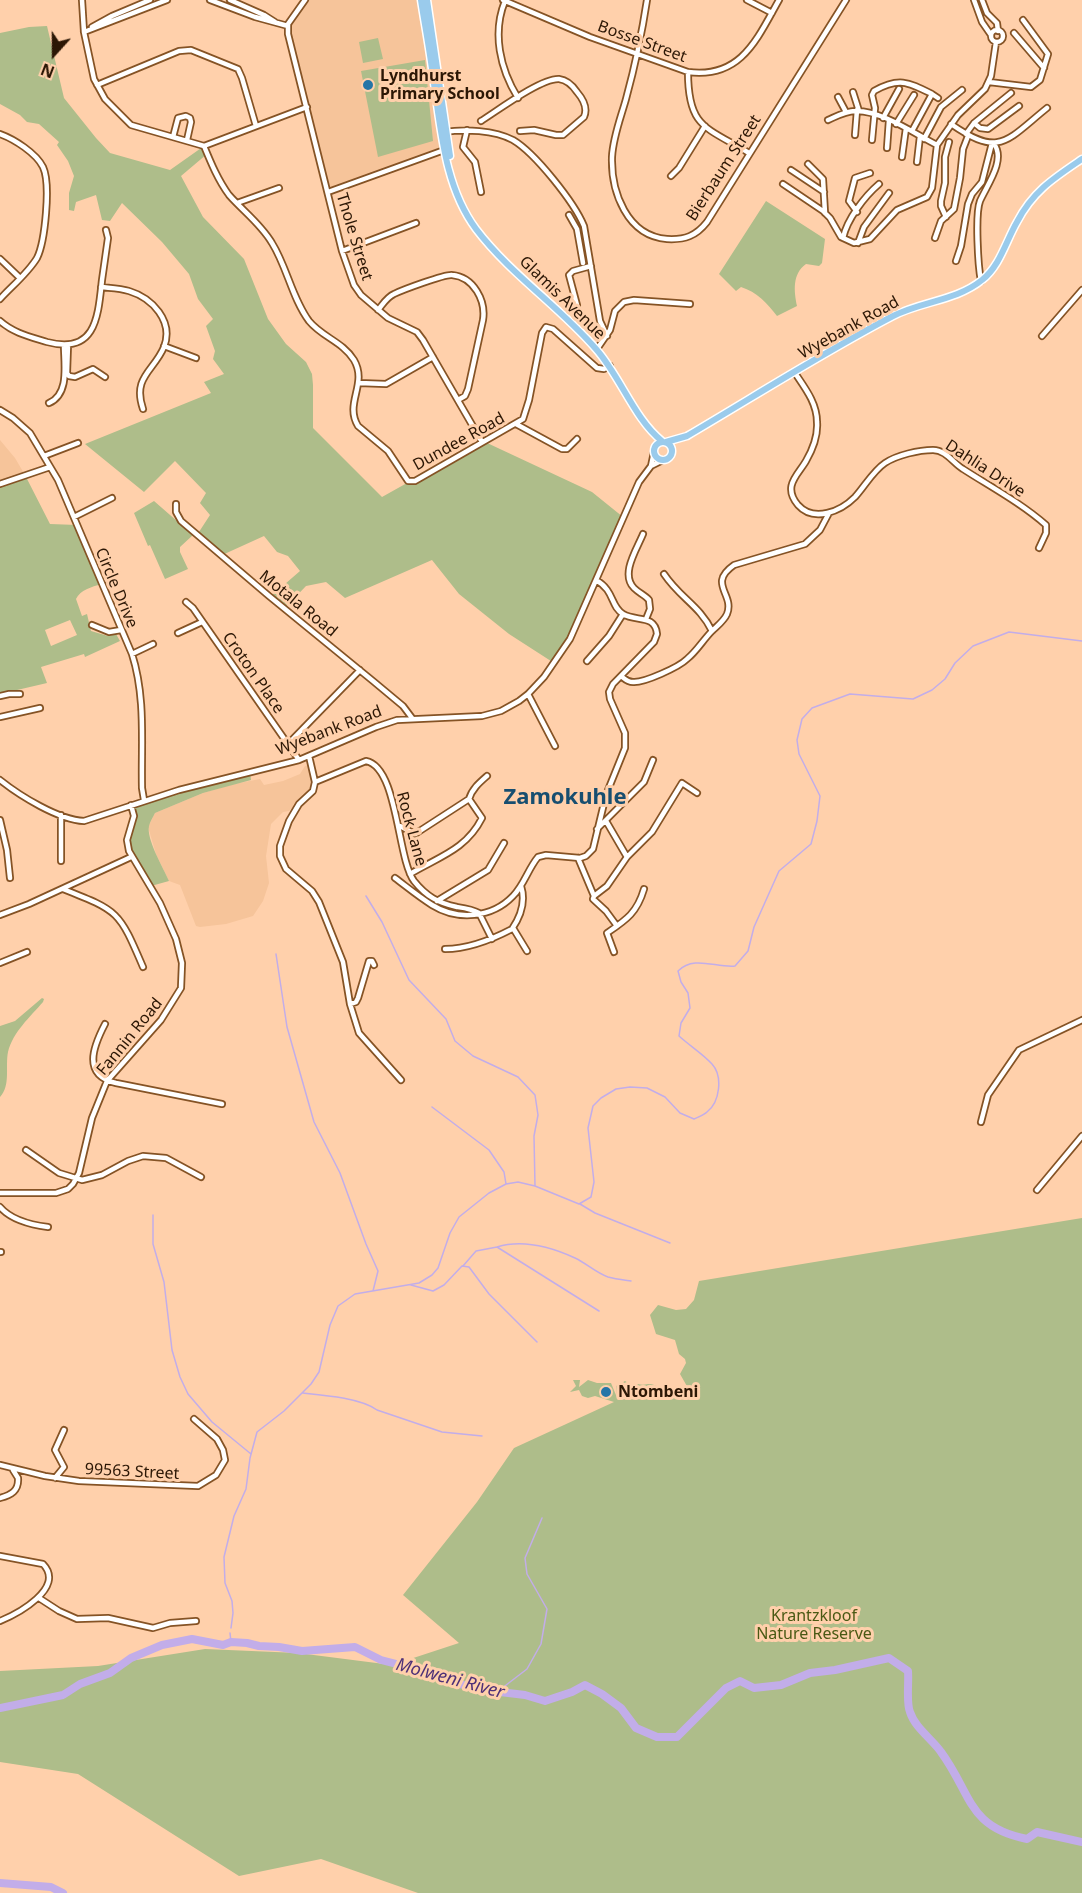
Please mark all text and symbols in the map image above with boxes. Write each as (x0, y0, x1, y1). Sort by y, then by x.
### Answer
street label: Bosse Street (595, 17, 689, 67)
north arrow (24, 24, 84, 84)
text: N (38, 58, 58, 83)
place label: Lyndhurst Primary School (380, 66, 500, 104)
marker: Lyndhurst Primary School (361, 78, 375, 92)
street label: Bierbaum Street (683, 111, 765, 225)
street label: Thole Street (332, 191, 376, 283)
street label: Glamis Avenue (515, 252, 609, 344)
street label: Wyebank Road (795, 292, 903, 364)
street label: Dundee Road (410, 409, 508, 475)
street label: Dahlia Drive (941, 436, 1029, 502)
street label: Circle Drive (91, 545, 141, 631)
street label: Motala Road (255, 567, 341, 641)
street label: Croton Place (218, 629, 288, 717)
street label: Wyebank Road (273, 702, 385, 760)
district label: Zamokuhle (503, 785, 627, 811)
street label: Rock Lane (392, 790, 430, 868)
street label: Fannin Road (93, 995, 167, 1079)
place label: Ntombeni (618, 1382, 698, 1402)
marker: Ntombeni (599, 1385, 613, 1399)
street label: 99563 Street (84, 1460, 180, 1484)
park label: Krantzkloof Nature Reserve (756, 1606, 872, 1644)
water label: Molweni River (394, 1654, 506, 1704)

